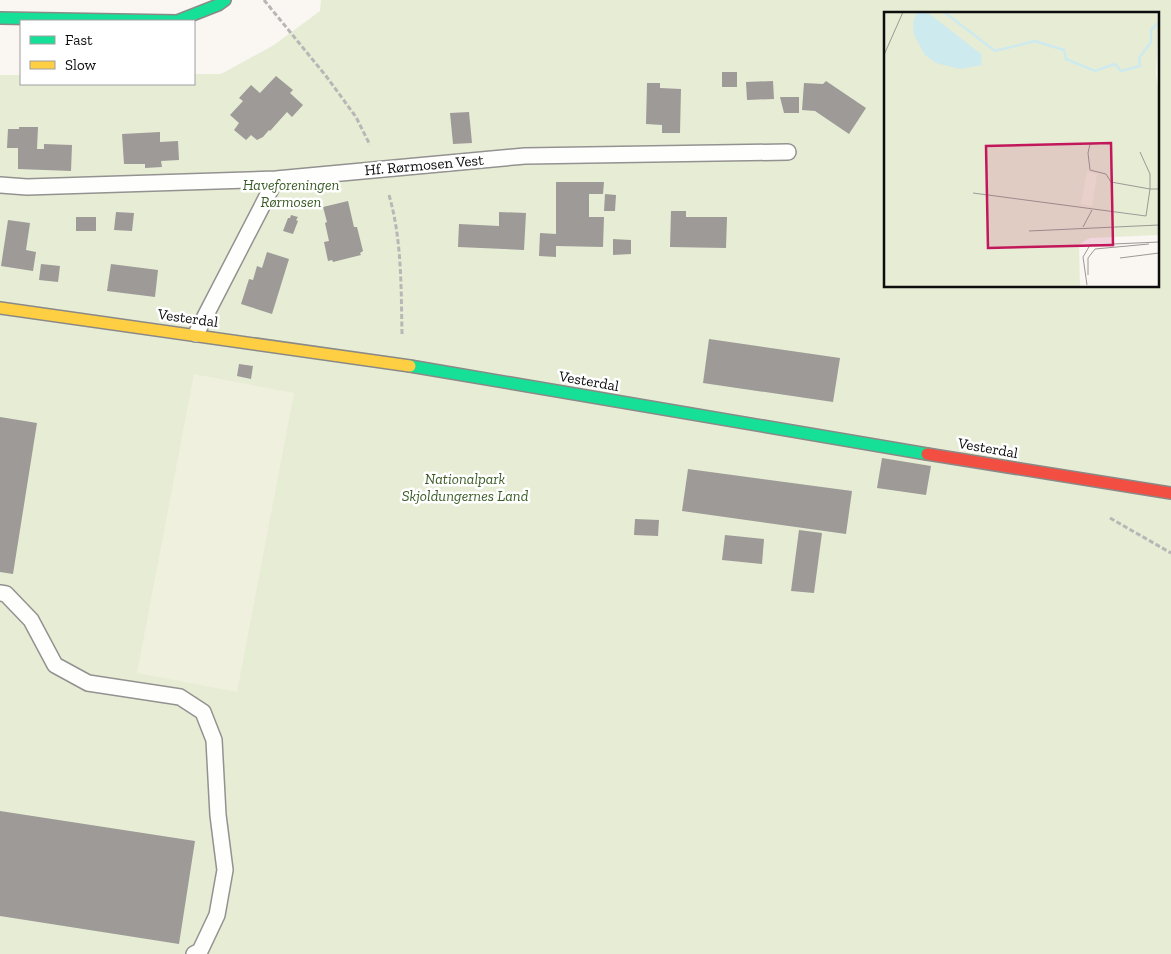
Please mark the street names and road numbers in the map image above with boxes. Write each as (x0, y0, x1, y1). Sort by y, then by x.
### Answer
street label: Hf. Rørmosen Vest (364, 151, 485, 179)
street label: Vesterdal (156, 305, 219, 331)
street label: Vesterdal (557, 367, 620, 395)
street label: Vesterdal (956, 434, 1019, 462)

